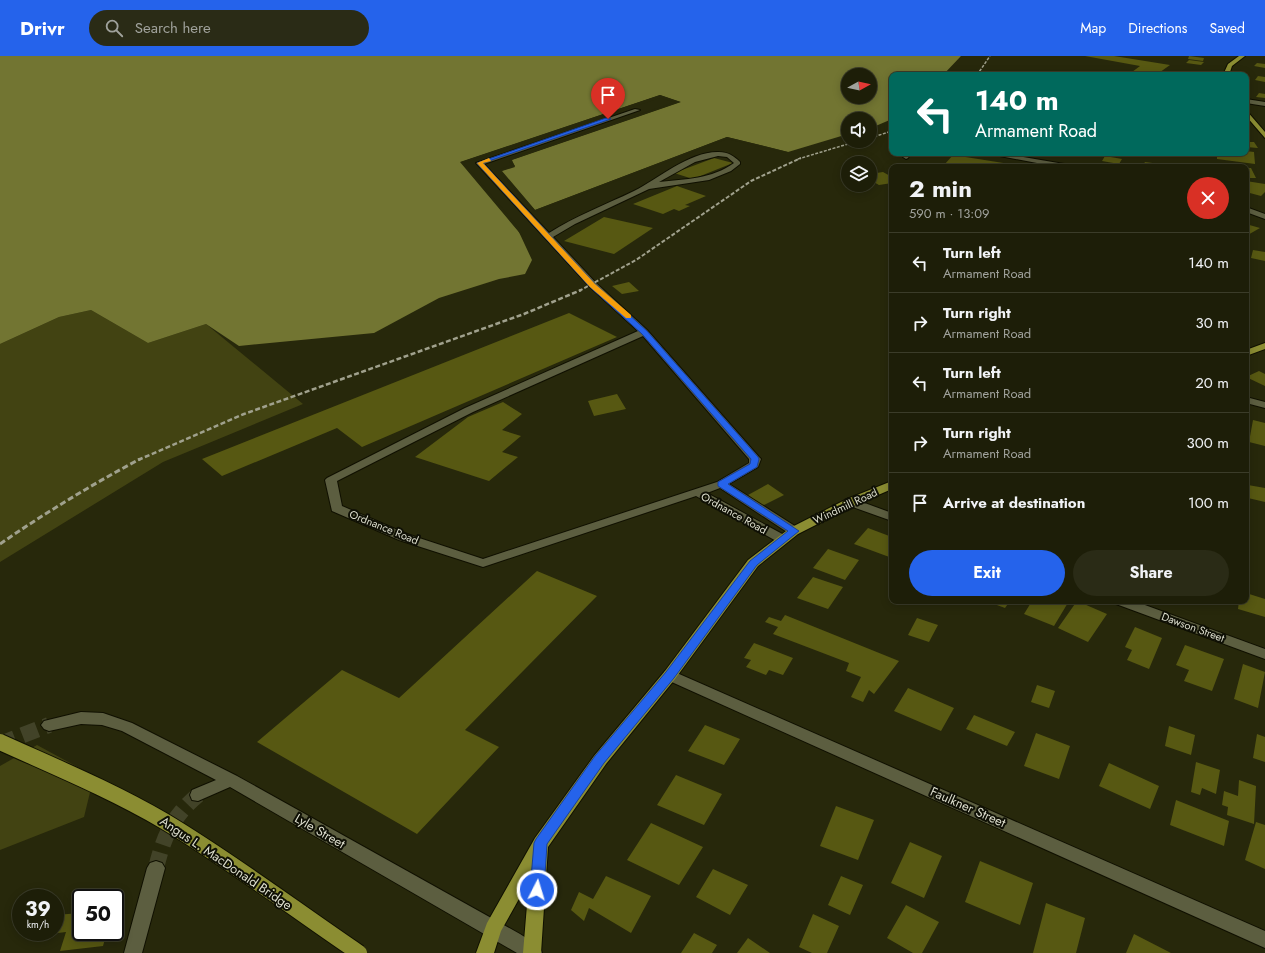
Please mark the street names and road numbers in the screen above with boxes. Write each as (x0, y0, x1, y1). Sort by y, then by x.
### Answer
street label: Windmill Road (810, 484, 880, 528)
street label: Ordnance Road (698, 488, 770, 538)
street label: Ordnance Road (347, 506, 421, 548)
street label: Dawson Street (1159, 608, 1227, 646)
street label: Faulkner Street (927, 782, 1010, 832)
street label: Lyle Street (291, 809, 350, 854)
street label: Angus L. MacDonald Bridge (156, 812, 296, 915)

